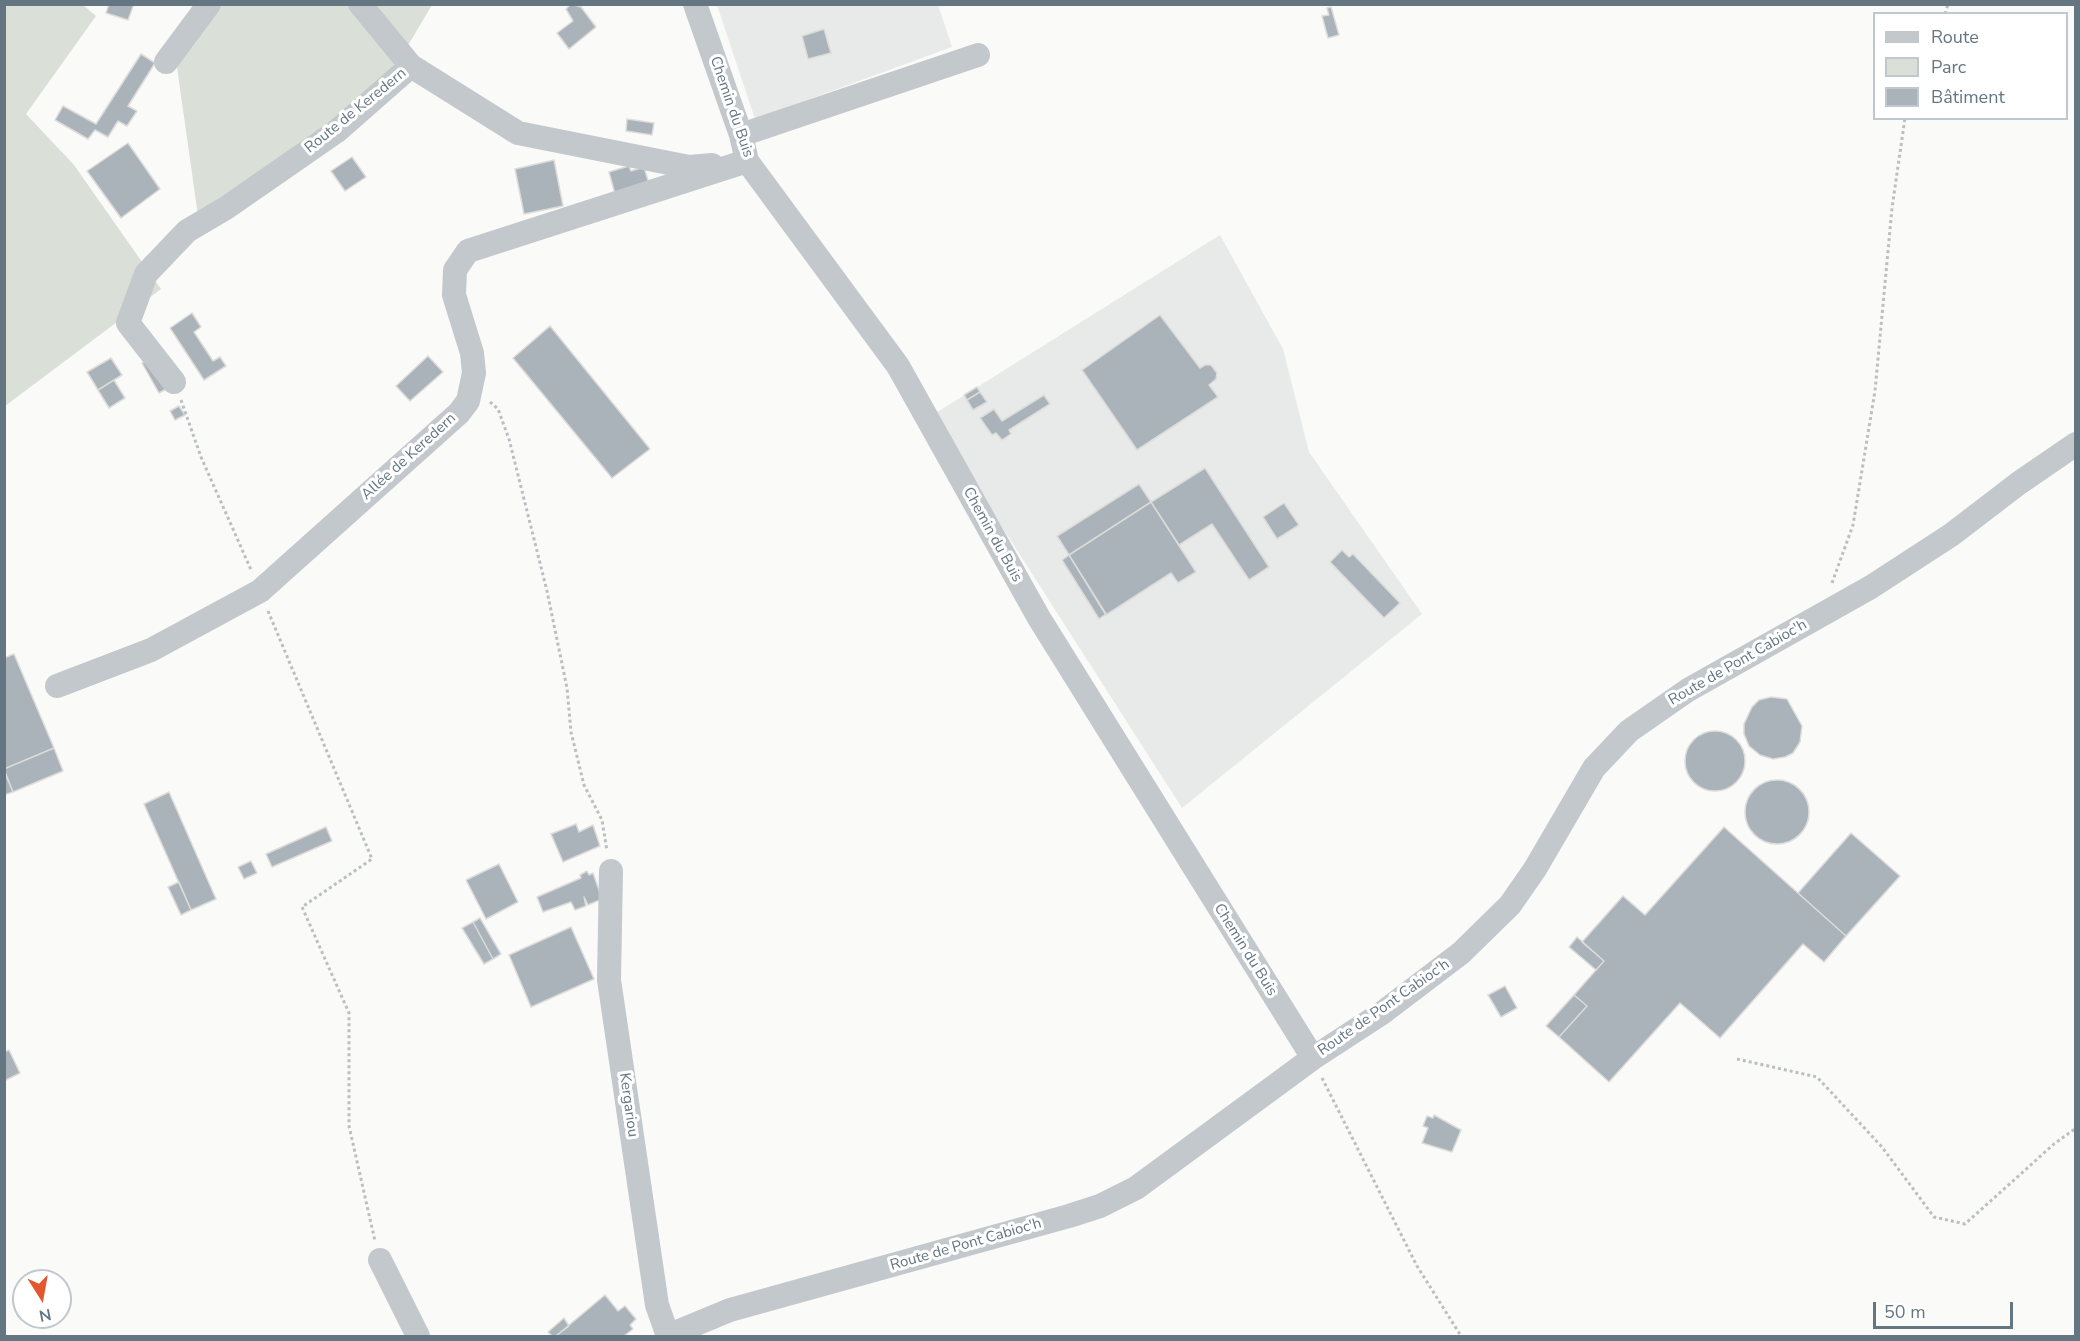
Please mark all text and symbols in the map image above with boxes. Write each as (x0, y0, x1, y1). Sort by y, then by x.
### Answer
legend (1873, 12, 2068, 120)
text: Route (1931, 25, 1979, 49)
street label: Chemin du Buis (705, 54, 757, 160)
text: Parc (1931, 55, 1966, 79)
street label: Route de Keredern (302, 65, 410, 157)
text: Bâtiment (1931, 85, 2005, 109)
street label: Allée de Keredern (358, 410, 460, 504)
street label: Chemin du Buis (959, 484, 1025, 586)
street label: Route de Pont Cabioc'h (1666, 616, 1810, 710)
street label: Chemin du Buis (1209, 900, 1281, 1000)
street label: Route de Pont Cabioc'h (1315, 956, 1453, 1060)
street label: Kergariou (615, 1072, 641, 1138)
street label: Route de Pont Cabioc'h (888, 1215, 1044, 1275)
north arrow (12, 1269, 72, 1329)
scale bar (1876, 1290, 2016, 1328)
text: 50 m (1884, 1300, 1926, 1324)
text: N (37, 1303, 53, 1327)

